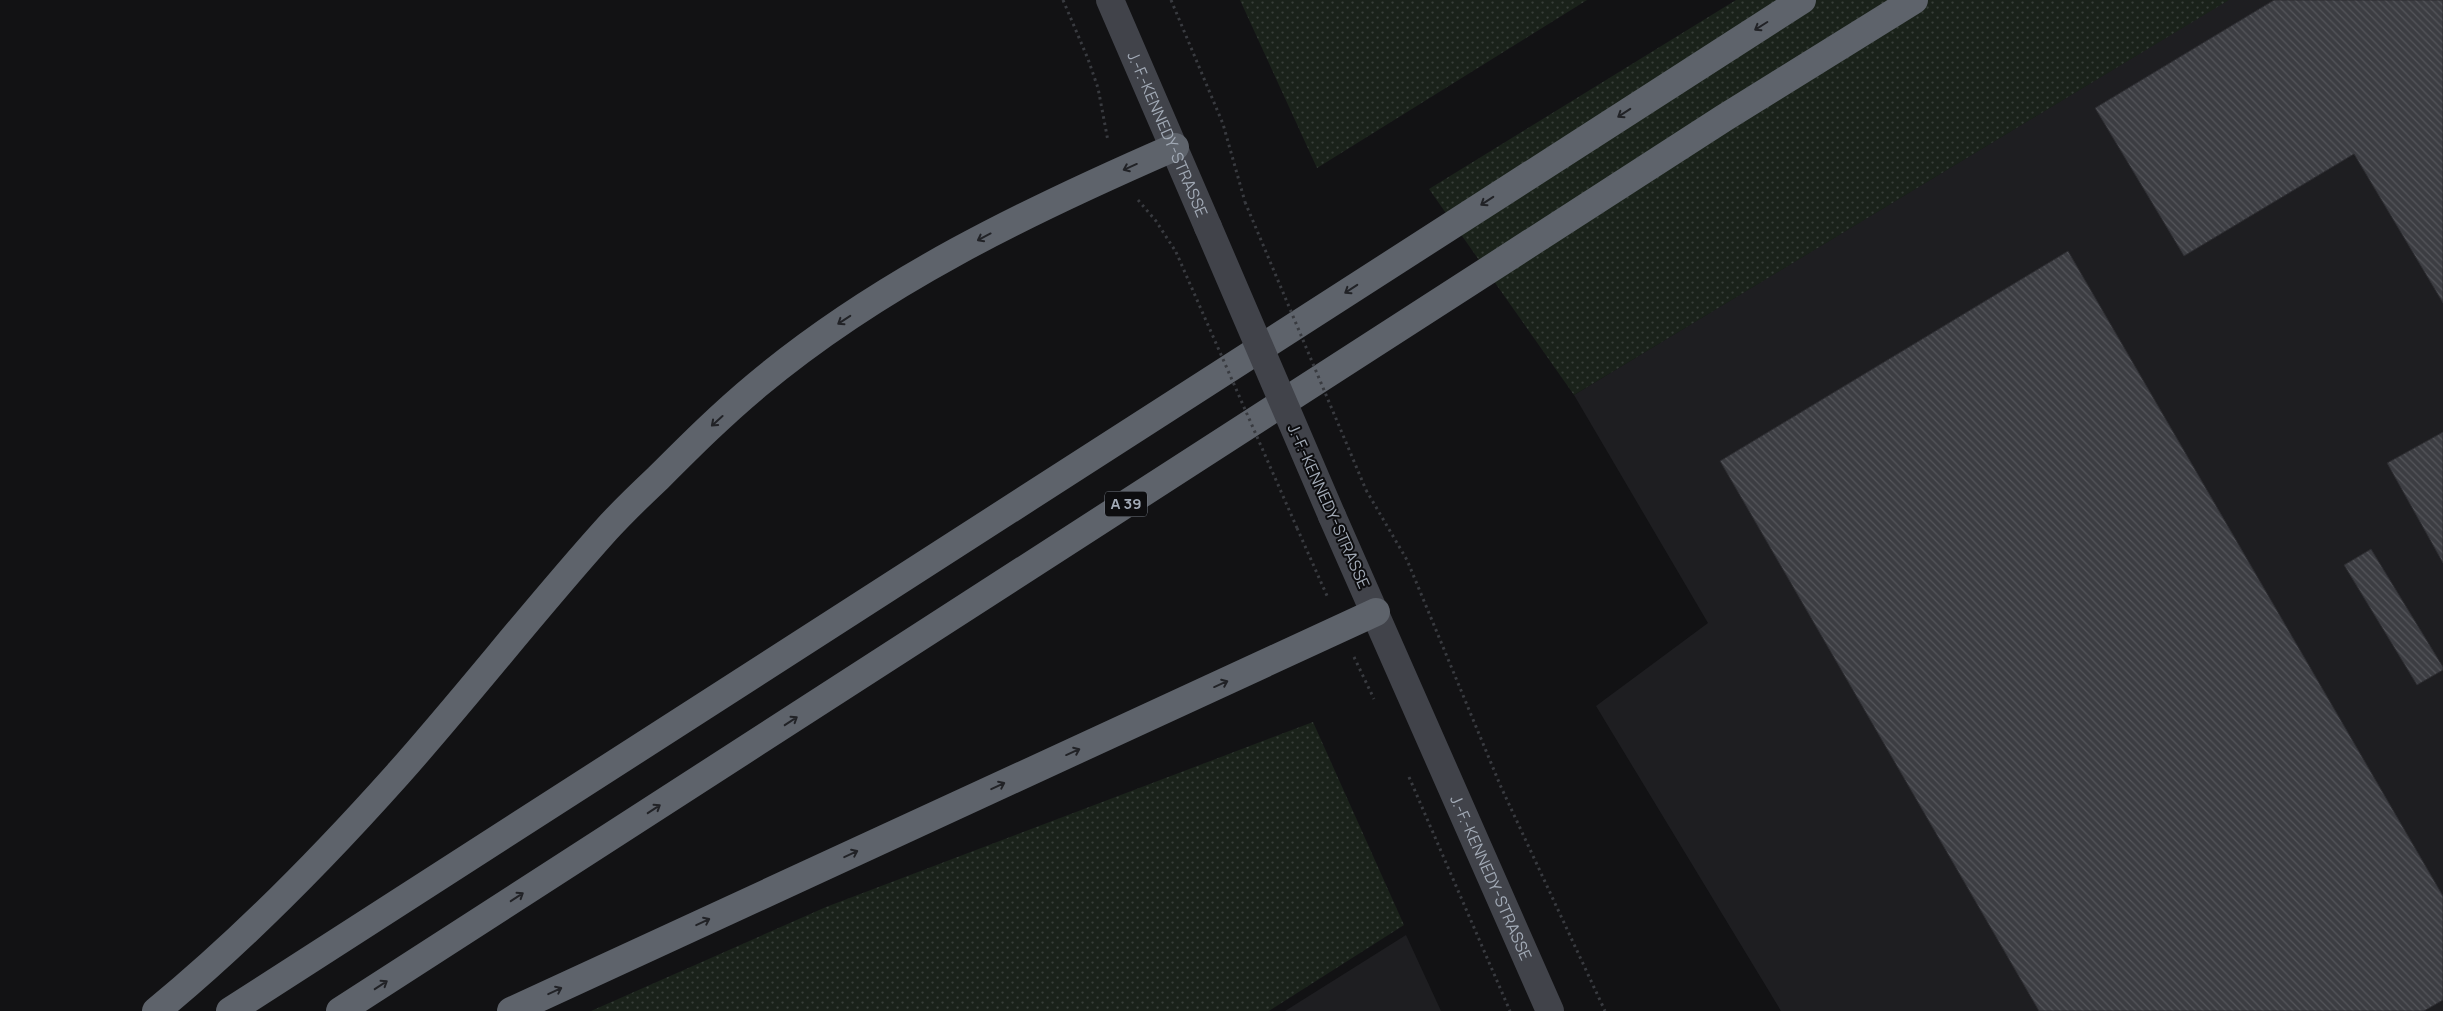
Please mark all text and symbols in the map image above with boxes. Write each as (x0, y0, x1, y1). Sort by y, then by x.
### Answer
one-way arrow (1754, 21, 1768, 31)
street label: J.-F.-KENNEDY-STRASSE (1122, 48, 1213, 220)
one-way arrow (1617, 108, 1631, 118)
one-way arrow (1123, 162, 1138, 172)
one-way arrow (1480, 196, 1494, 206)
one-way arrow (976, 232, 991, 242)
one-way arrow (1344, 284, 1358, 294)
one-way arrow (837, 315, 851, 326)
one-way arrow (710, 415, 723, 427)
street label: J.-F.-KENNEDY-STRASSE (1283, 420, 1375, 592)
road number: A 39 (1105, 492, 1147, 516)
one-way arrow (1213, 679, 1228, 689)
one-way arrow (783, 715, 797, 725)
one-way arrow (1065, 746, 1080, 756)
one-way arrow (990, 781, 1005, 791)
street label: J.-F.-KENNEDY-STRASSE (1445, 791, 1537, 964)
one-way arrow (647, 804, 661, 814)
one-way arrow (843, 849, 858, 859)
one-way arrow (510, 892, 524, 902)
one-way arrow (695, 917, 710, 927)
one-way arrow (373, 979, 387, 989)
one-way arrow (548, 985, 563, 995)

